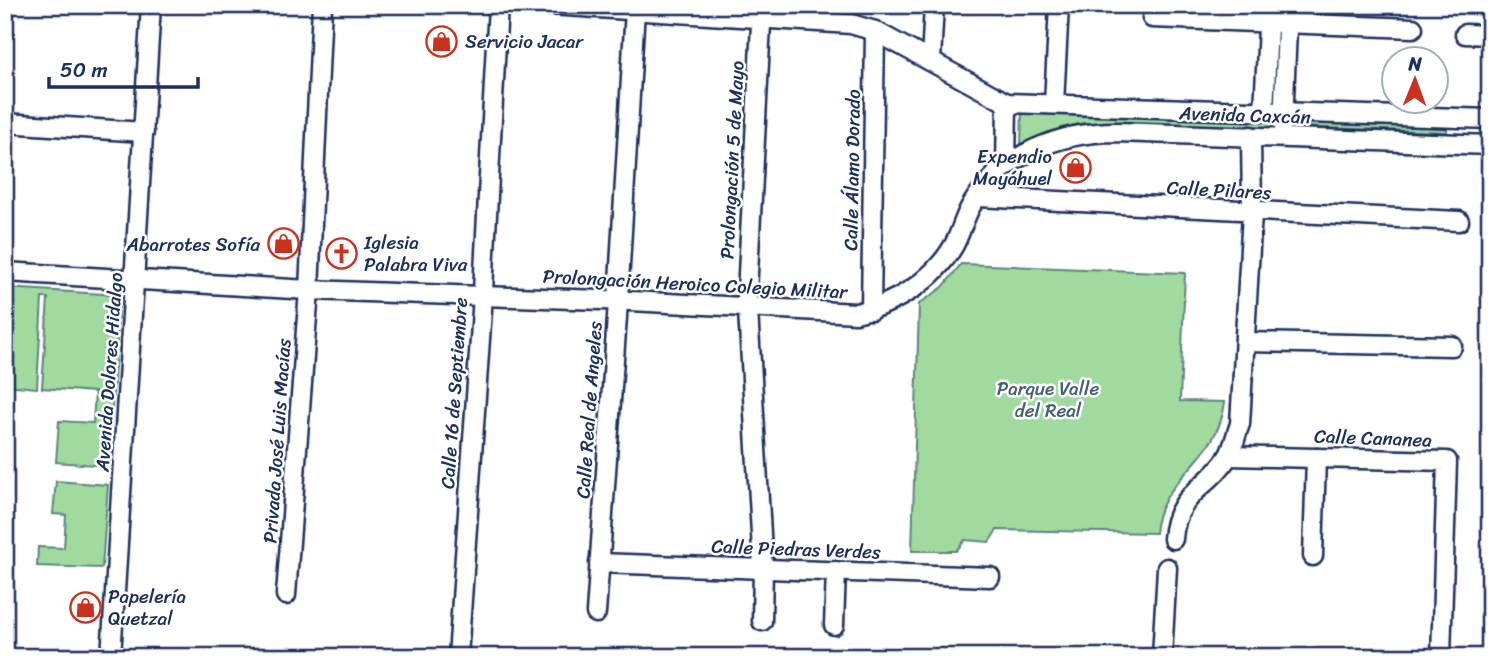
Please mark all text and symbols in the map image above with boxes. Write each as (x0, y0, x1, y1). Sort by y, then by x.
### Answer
shop icon: Servicio Jacar (425, 24, 459, 58)
place label: Servicio Jacar (465, 25, 584, 58)
scale bar (49, 46, 198, 90)
north arrow (1380, 46, 1450, 116)
text: N (1407, 47, 1423, 80)
text: 50 m (60, 51, 108, 89)
street label: Prolongación 5 de Mayo (710, 60, 754, 260)
street label: Calle Álamo Dorado (834, 89, 870, 251)
street label: Avenida Caxcán (1178, 96, 1311, 134)
place label: Expendio Mayáhuel (973, 140, 1053, 195)
shop icon: Expendio Mayáhuel (1058, 150, 1092, 184)
street label: Calle Pilares (1166, 171, 1272, 209)
place label: Iglesia Palabra Viva (363, 226, 468, 281)
shop icon: Abarrotes Sofía (266, 227, 300, 261)
place label: Abarrotes Sofía (126, 228, 260, 261)
church icon: Iglesia Palabra Viva (324, 236, 358, 270)
street label: Prolongación Heroico Colegio Militar (542, 260, 849, 309)
street label: Avenida Dolores Hidalgo (86, 271, 132, 474)
street label: Calle 16 de Septiembre (431, 296, 477, 490)
street label: Calle Real de Angeles (566, 320, 612, 500)
street label: Privada José Luis Macías (253, 337, 301, 545)
park label: Parque Valle del Real (997, 372, 1099, 427)
street label: Calle Cananea (1314, 419, 1433, 457)
street label: Calle Piedras Verdes (711, 530, 881, 568)
place label: Papelería Quetzal (108, 580, 186, 635)
shop icon: Papelería Quetzal (68, 590, 102, 624)

